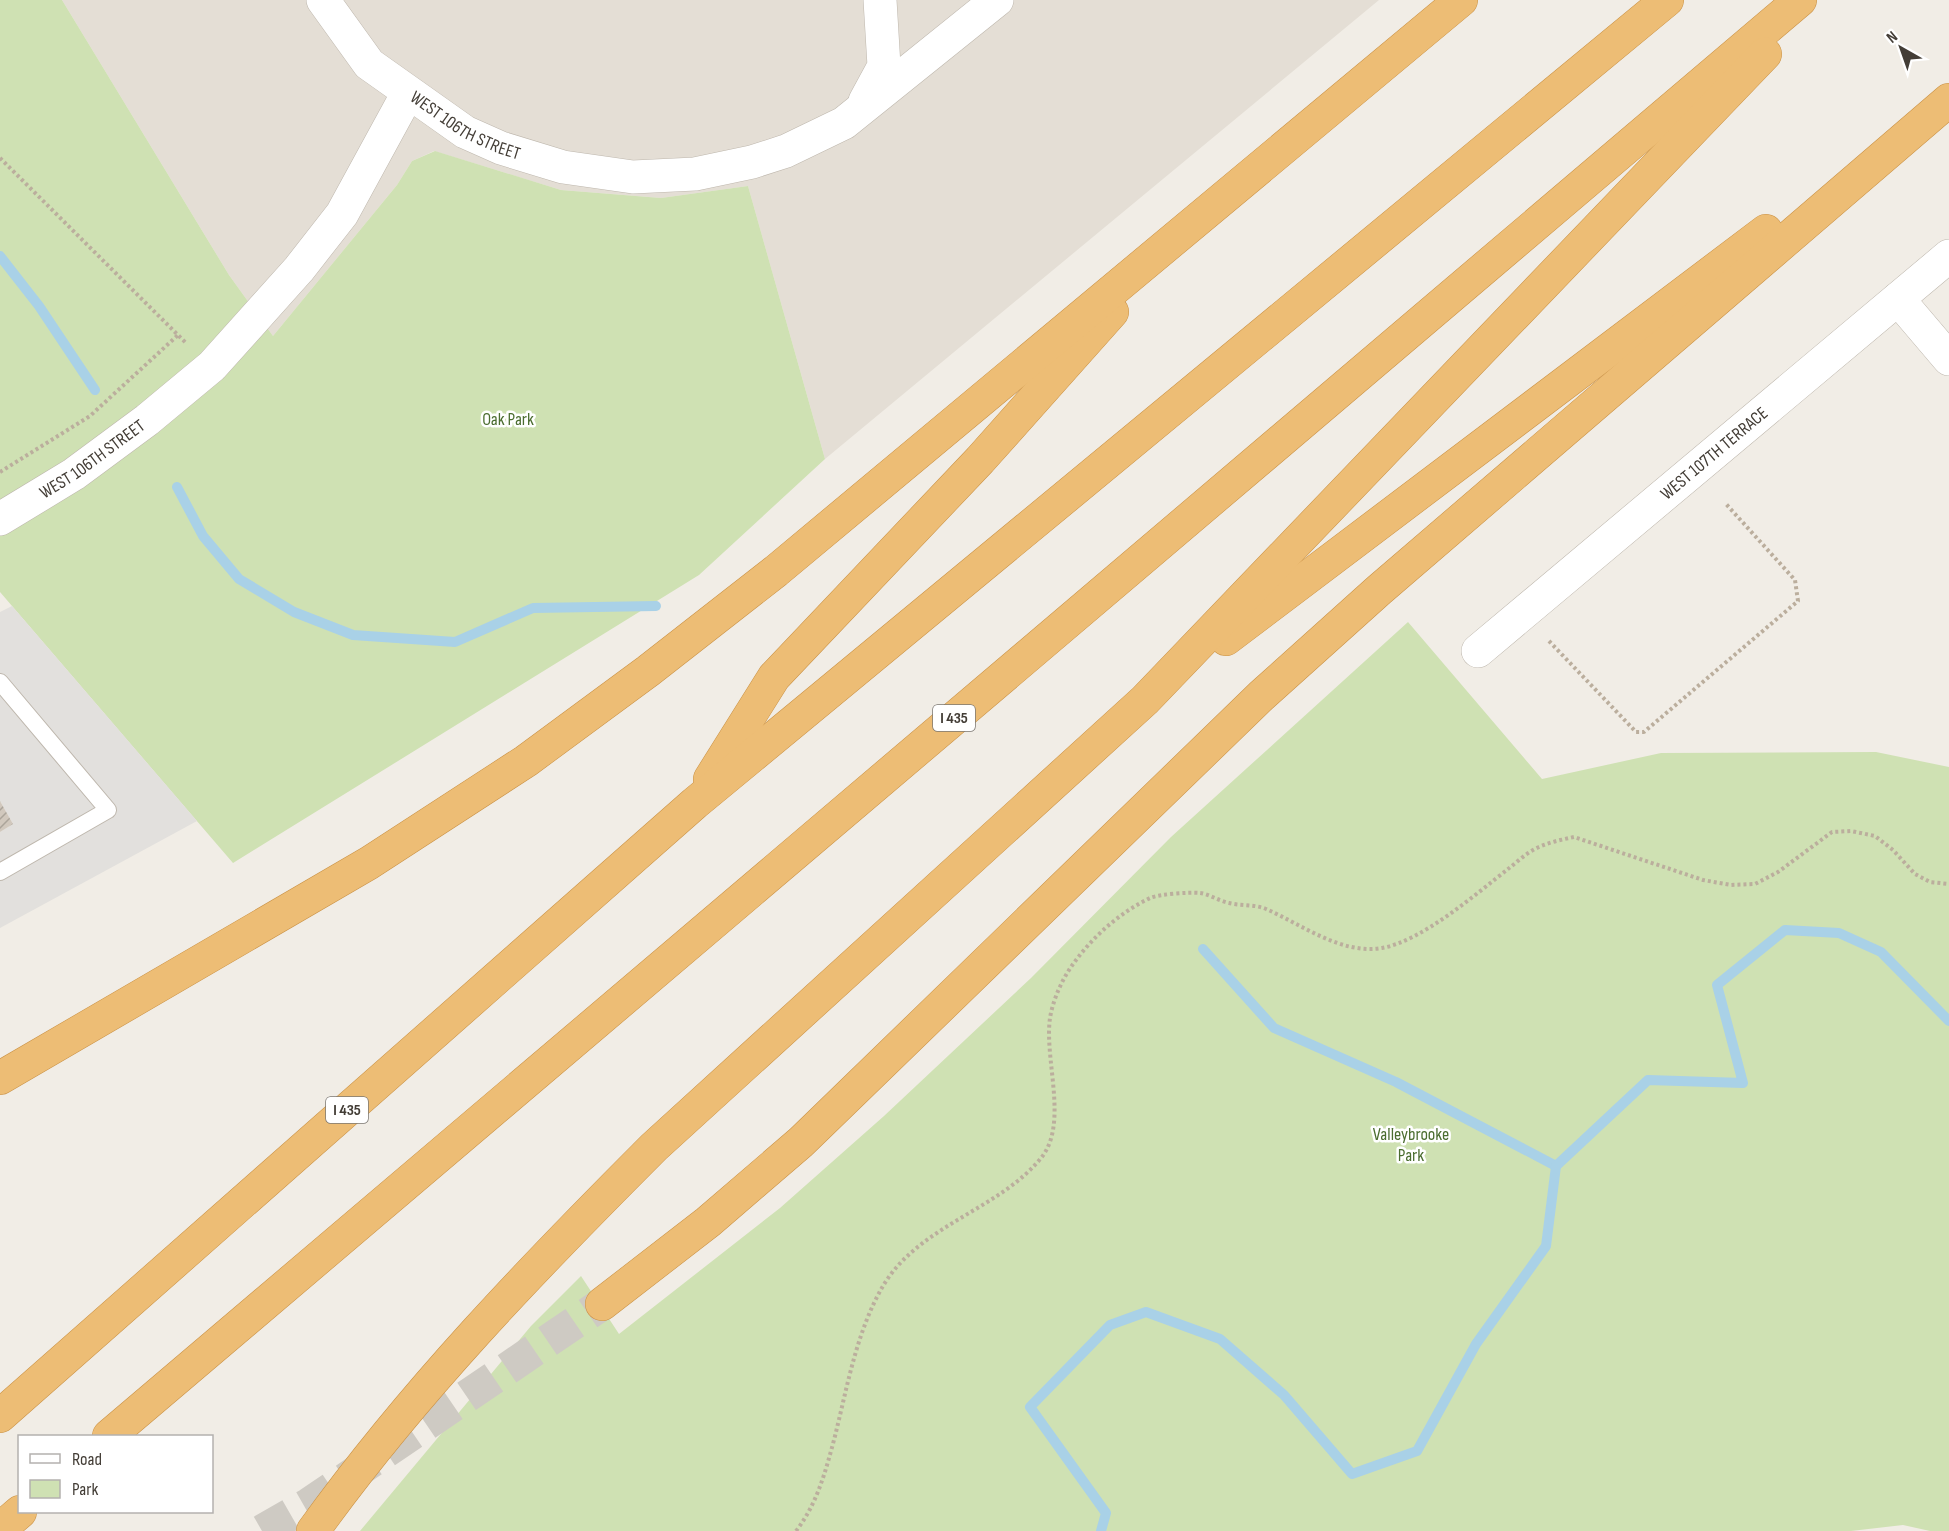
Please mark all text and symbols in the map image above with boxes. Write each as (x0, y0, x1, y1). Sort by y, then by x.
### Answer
north arrow (1871, 18, 1931, 78)
text: N (1883, 28, 1902, 48)
street label: WEST 106TH STREET (406, 86, 523, 164)
street label: WEST 107TH TERRACE (1656, 402, 1772, 504)
park label: Oak Park (482, 409, 534, 430)
street label: WEST 106TH STREET (36, 415, 149, 503)
road number: I 435 (933, 705, 975, 731)
road number: I 435 (326, 1097, 368, 1123)
park label: Valleybrooke Park (1373, 1124, 1449, 1166)
legend (18, 1435, 213, 1513)
text: Road (72, 1449, 102, 1470)
text: Park (72, 1479, 98, 1500)

